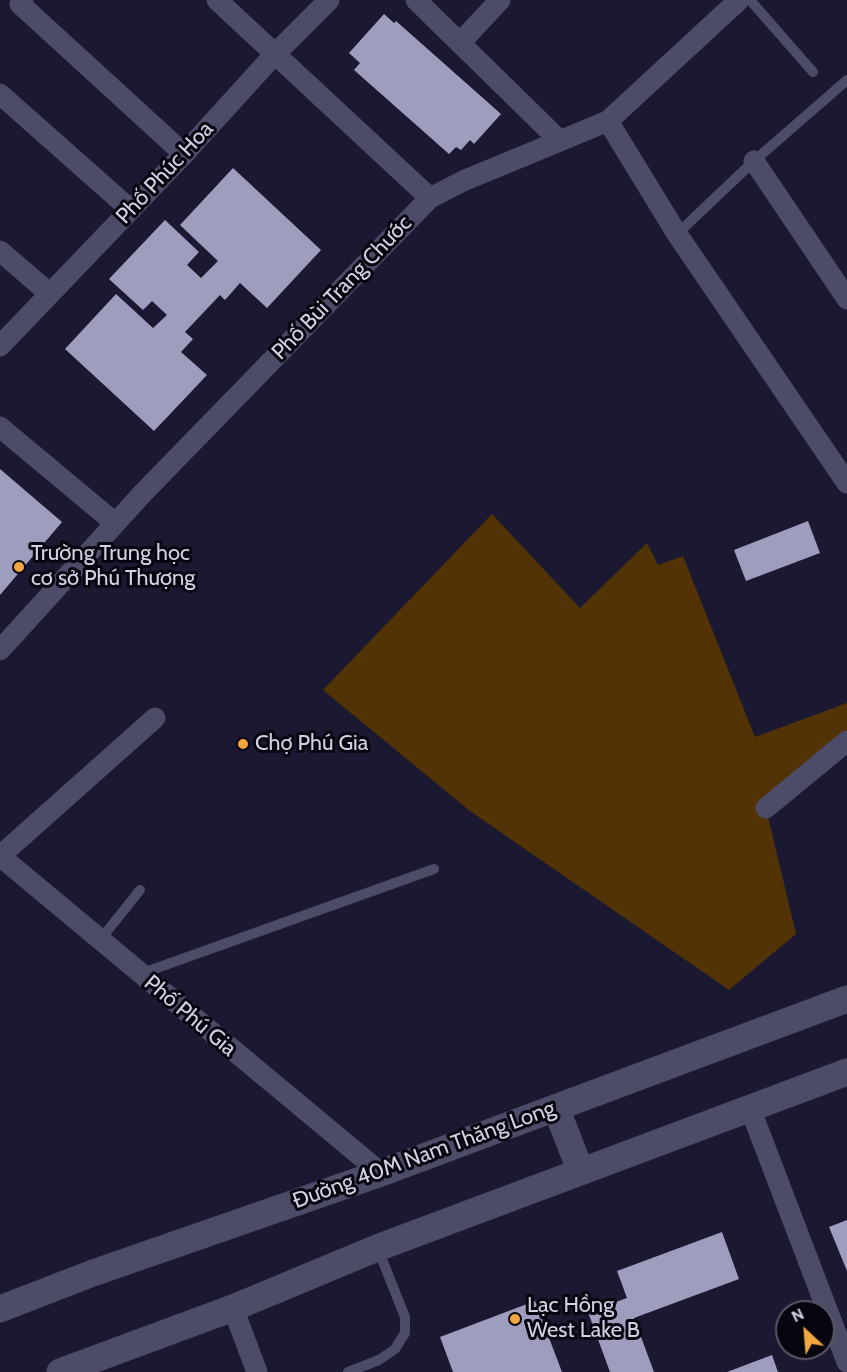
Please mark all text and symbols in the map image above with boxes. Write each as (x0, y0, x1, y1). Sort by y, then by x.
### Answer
street label: Phố Phúc Hoa (111, 116, 219, 230)
street label: Phố Bùi Trang Chước (266, 210, 418, 366)
place label: Trường Trung học cơ sở Phú Thượng (31, 541, 195, 592)
marker: Trường Trung học cơ sở Phú Thượng (12, 560, 26, 574)
place label: Chợ Phú Gia (255, 731, 368, 757)
marker: Chợ Phú Gia (236, 737, 250, 751)
street label: Phố Phú Gia (139, 970, 241, 1062)
street label: Đường 40M Nam Thăng Long (289, 1095, 559, 1215)
place label: Lạc Hồng West Lake B (527, 1293, 640, 1344)
north arrow (775, 1300, 835, 1360)
text: N (789, 1304, 807, 1326)
marker: Lạc Hồng West Lake B (508, 1312, 522, 1326)

